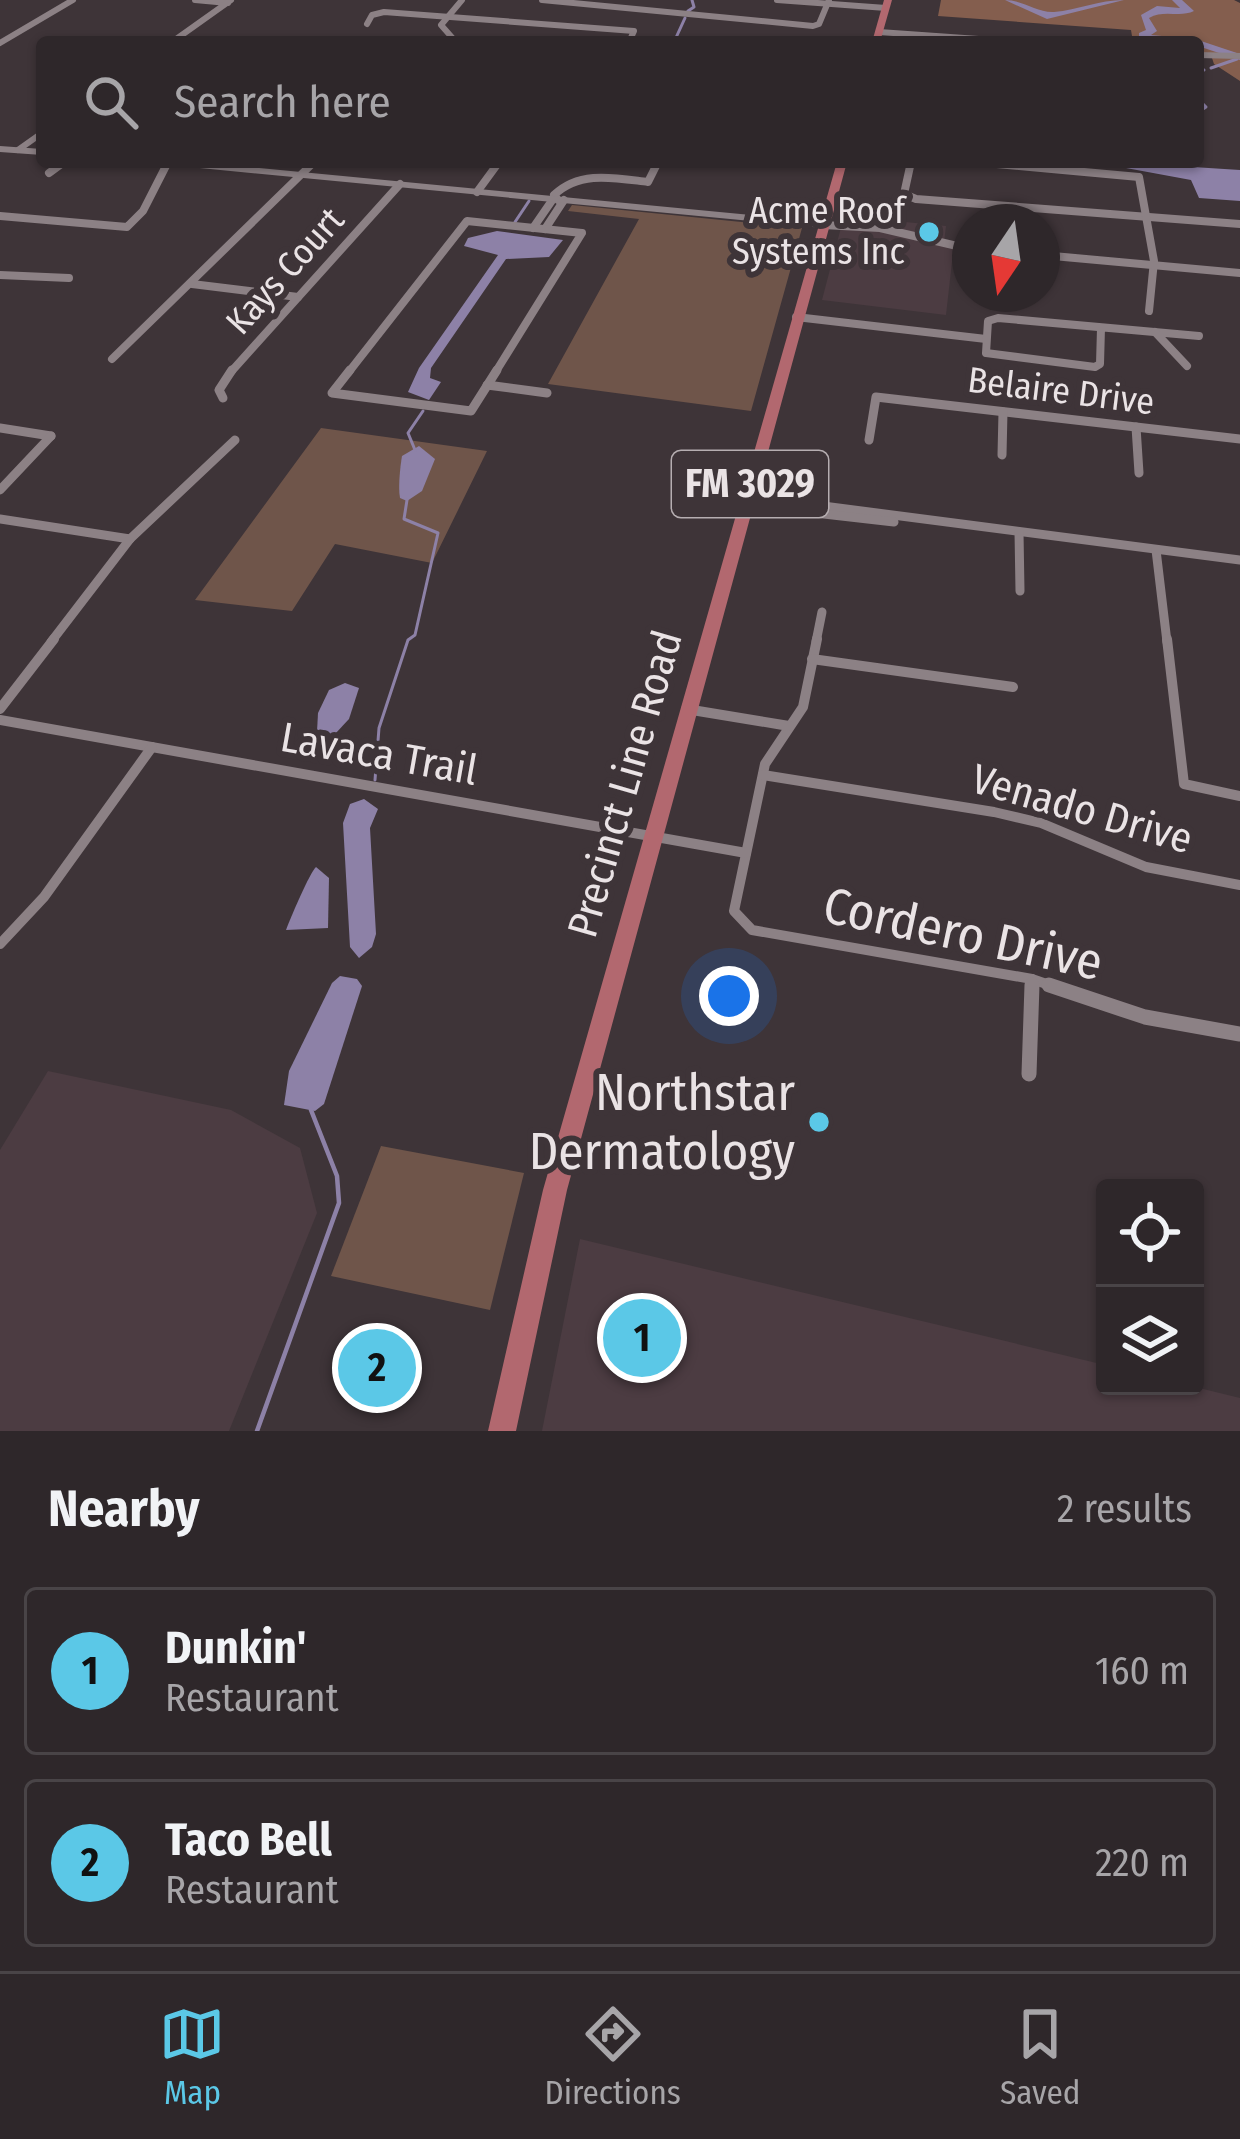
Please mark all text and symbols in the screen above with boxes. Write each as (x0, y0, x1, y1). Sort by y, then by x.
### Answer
search box (36, 36, 1204, 168)
icon: search (78, 69, 144, 135)
text: Search here (174, 75, 391, 129)
place label: Acme Roof Systems Inc (732, 189, 908, 274)
street label: Kays Court (217, 198, 353, 343)
north arrow (952, 204, 1060, 312)
marker: Acme Roof Systems Inc (916, 219, 942, 245)
street label: Belaire Drive (965, 358, 1157, 424)
road number: FM 3029 (672, 451, 828, 517)
street label: Precinct Line Road (557, 625, 693, 943)
street label: Lavaca Trail (277, 712, 481, 796)
street label: Venado Drive (966, 754, 1198, 864)
street label: Cordero Drive (818, 874, 1108, 994)
your location (699, 966, 759, 1026)
place label: Northstar Dermatology (529, 1062, 795, 1183)
marker: Northstar Dermatology (806, 1109, 832, 1135)
map controls (1096, 1179, 1204, 1395)
button: locate (1096, 1179, 1204, 1287)
button: layers (1096, 1287, 1204, 1395)
pin: 1 (603, 1293, 681, 1383)
pin: 2 (338, 1323, 416, 1413)
text: Nearby (48, 1478, 200, 1540)
text: 2 results (1057, 1486, 1192, 1532)
text: Dunkin' (165, 1621, 306, 1675)
text: 1 (82, 1648, 98, 1694)
text: 160 m (1095, 1648, 1189, 1694)
text: Restaurant (165, 1675, 338, 1721)
text: Taco Bell (165, 1813, 332, 1867)
text: 2 (81, 1840, 99, 1886)
text: 220 m (1095, 1840, 1189, 1886)
text: Restaurant (165, 1867, 338, 1913)
tab: Map (159, 2001, 225, 2113)
tab: Directions (544, 2001, 681, 2113)
tab: Saved (1000, 2001, 1080, 2113)

